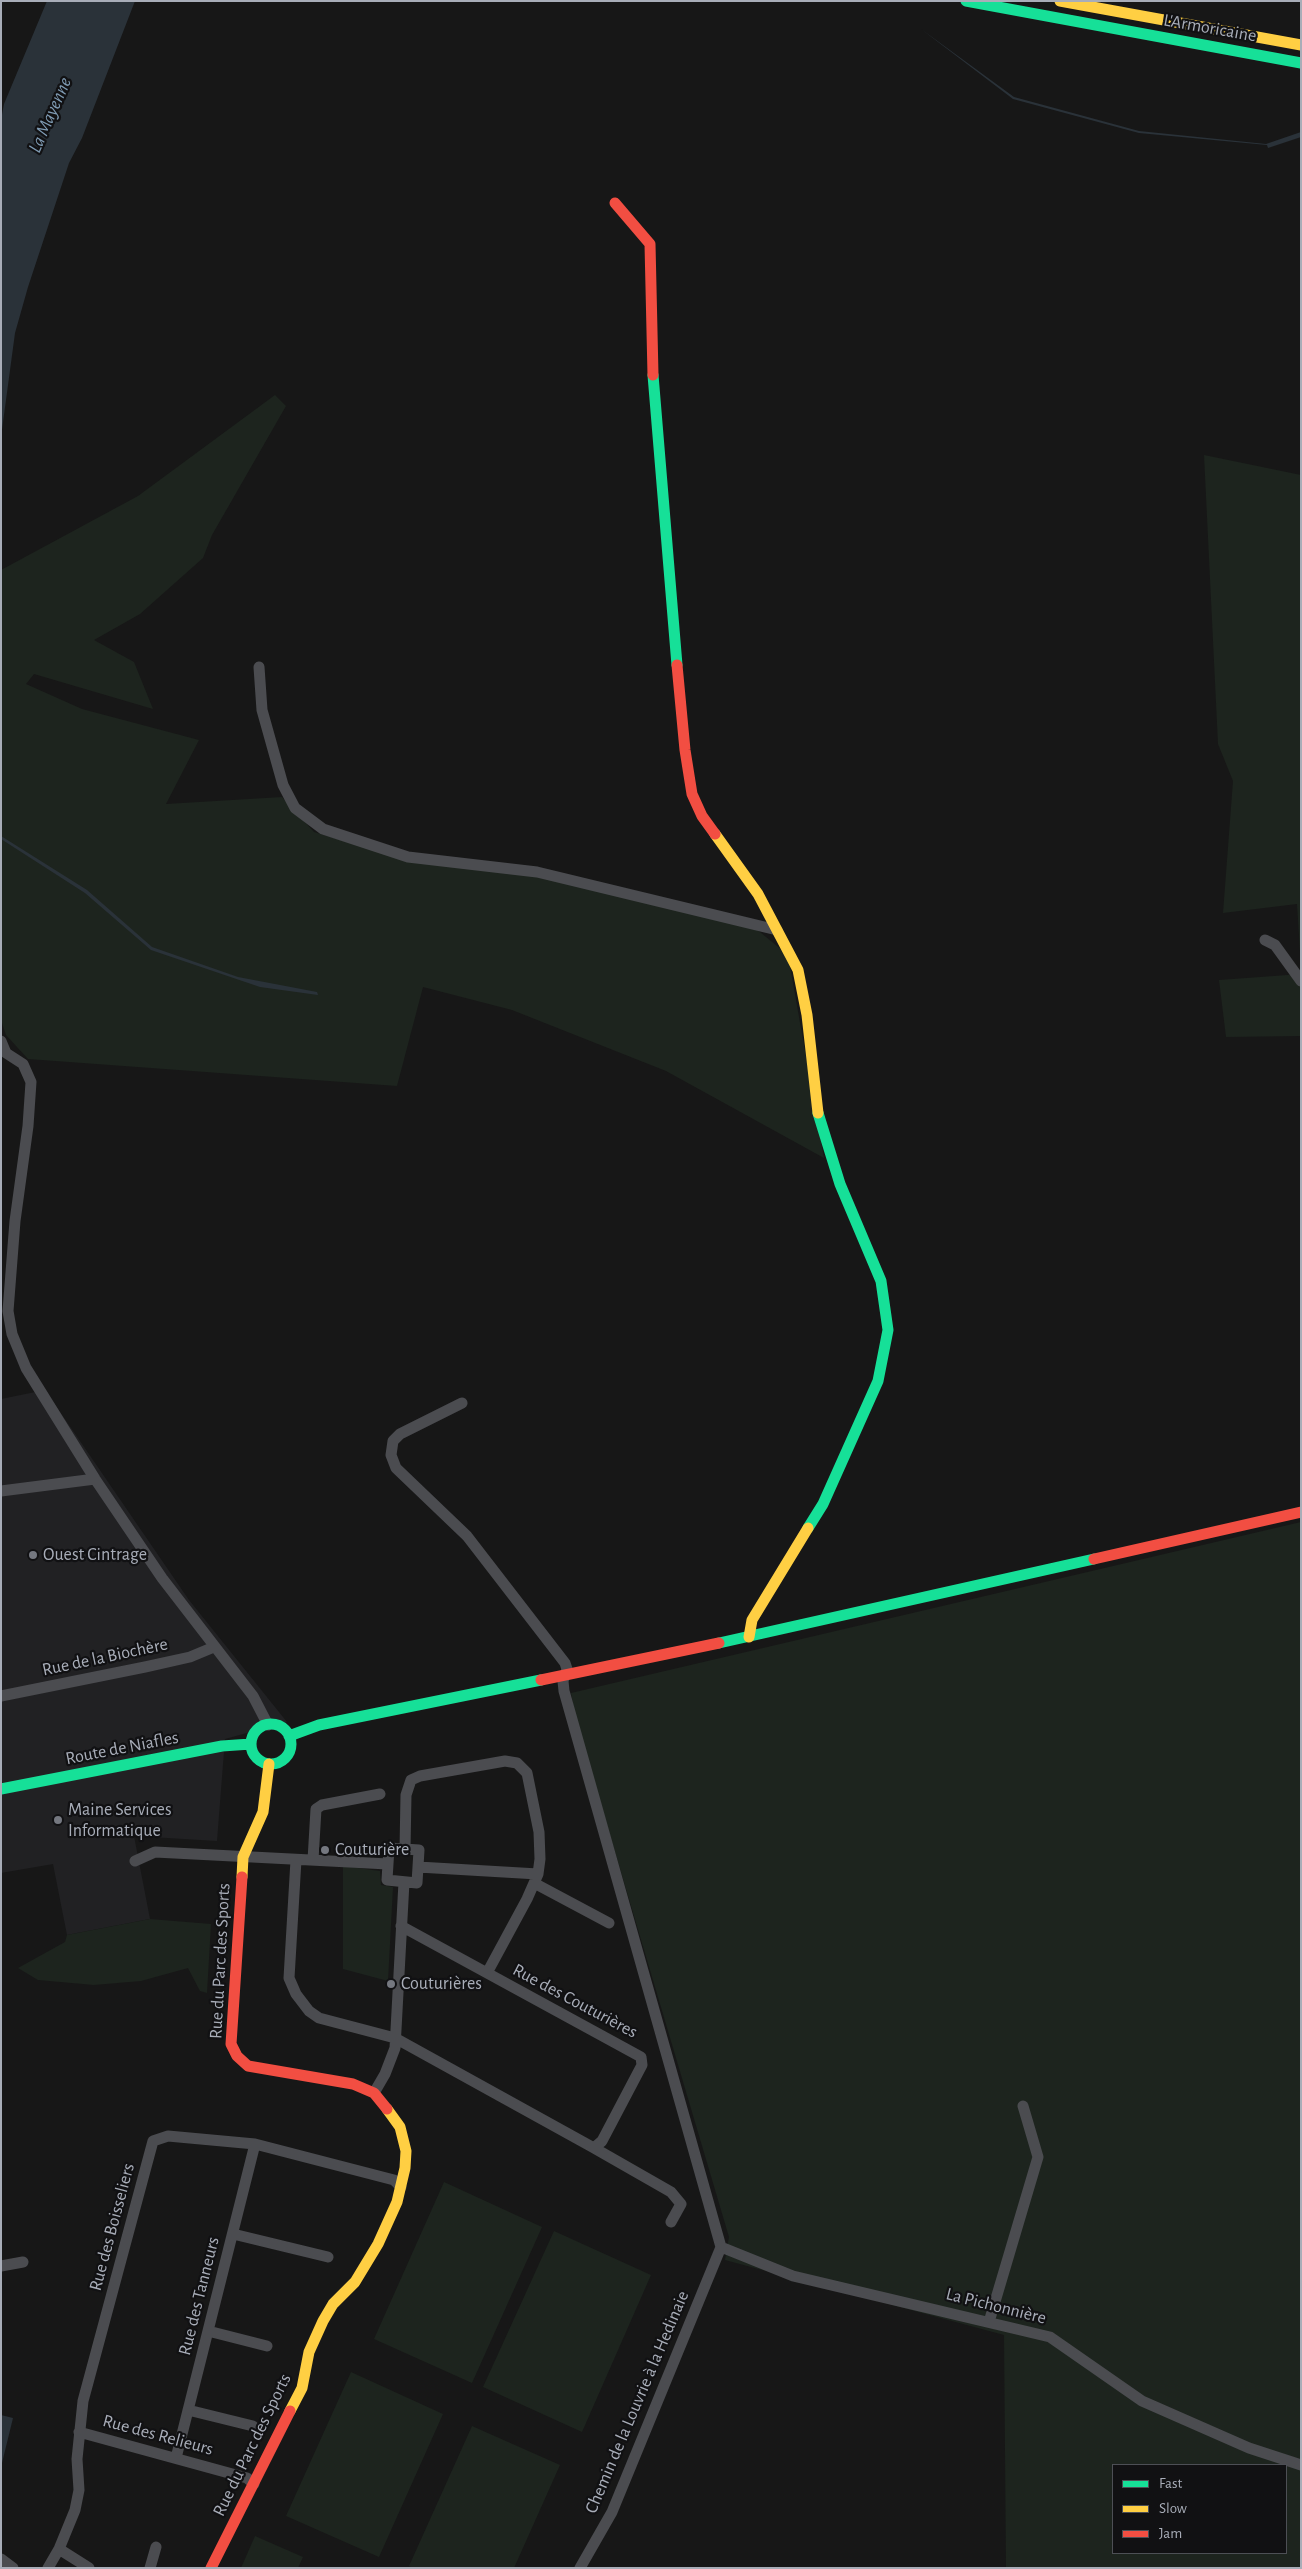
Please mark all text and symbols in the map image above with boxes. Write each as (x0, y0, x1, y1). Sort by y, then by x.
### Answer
street label: L'Armoricaine (1162, 9, 1258, 47)
water label: La Mayenne (23, 74, 77, 156)
place label: Ouest Cintrage (43, 1544, 147, 1566)
marker: Ouest Cintrage (27, 1549, 39, 1561)
street label: Rue de la Biochère (40, 1633, 170, 1681)
street label: Route de Niafles (64, 1726, 180, 1770)
place label: Maine Services Informatique (68, 1799, 172, 1842)
marker: Maine Services Informatique (52, 1814, 64, 1826)
place label: Couturière (335, 1839, 409, 1861)
marker: Couturière (319, 1844, 331, 1856)
street label: Rue du Parc des Sports (205, 1883, 235, 2039)
street label: Rue des Couturières (509, 1959, 641, 2043)
place label: Couturières (401, 1973, 482, 1995)
marker: Couturières (385, 1978, 397, 1990)
street label: Rue des Boisseliers (85, 2161, 139, 2293)
street label: Rue des Tanneurs (174, 2235, 224, 2357)
street label: La Pichonnière (944, 2283, 1048, 2329)
street label: Chemin de la Louvrie à la Hedinaie (580, 2287, 694, 2517)
street label: Rue du Parc des Sports (208, 2370, 296, 2520)
street label: Rue des Relieurs (100, 2410, 216, 2460)
legend (1112, 2464, 1287, 2554)
text: Fast (1159, 2476, 1182, 2491)
text: Slow (1159, 2501, 1187, 2516)
text: Jam (1159, 2526, 1182, 2541)

